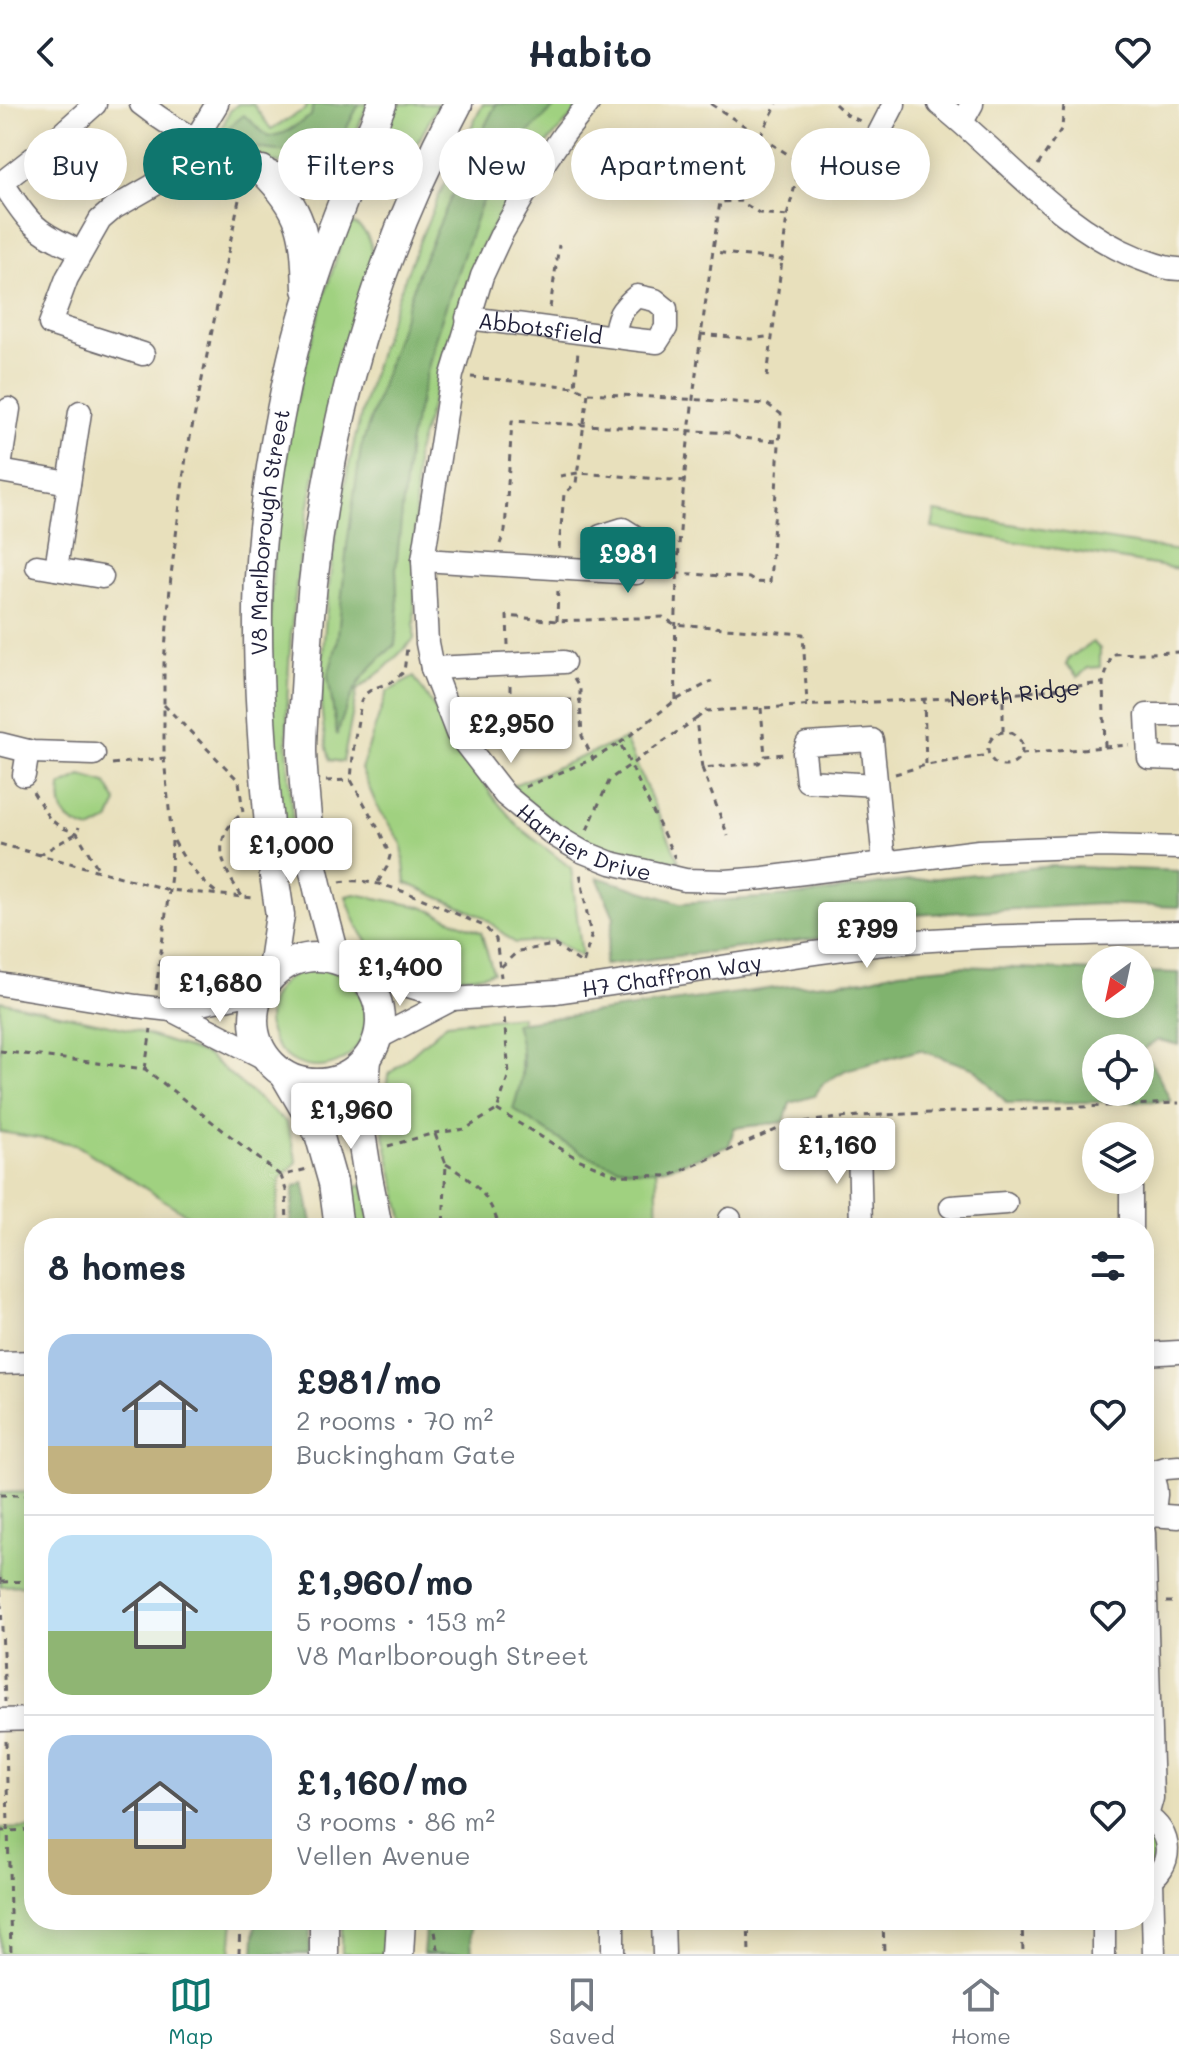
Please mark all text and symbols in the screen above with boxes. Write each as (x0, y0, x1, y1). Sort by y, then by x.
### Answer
text: Habito (528, 29, 651, 76)
icon: back (24, 30, 68, 74)
icon: heart (1111, 30, 1155, 74)
chip: Buy (24, 128, 127, 200)
chip: Rent (143, 128, 262, 200)
chip: Filters (278, 128, 423, 200)
chip: New (439, 128, 555, 200)
chip: Apartment (571, 128, 775, 200)
chip: House (791, 128, 930, 200)
street label: Abbotsfield (477, 305, 604, 350)
street label: V8 Marlborough Street (243, 406, 295, 656)
pin: £981 (581, 527, 675, 595)
text: £981 (598, 536, 658, 570)
street label: North Ridge (949, 671, 1081, 712)
pin: £2,950 (446, 697, 576, 765)
text: £2,950 (468, 706, 554, 740)
street label: Harrier Drive (511, 796, 654, 886)
pin: £1,000 (226, 818, 356, 886)
text: £1,000 (248, 827, 334, 861)
pin: £799 (820, 902, 914, 970)
text: £799 (836, 911, 898, 945)
pin: £1,400 (335, 940, 465, 1008)
street label: H7 Chaffron Way (580, 946, 764, 1003)
north arrow (1082, 946, 1154, 1018)
map controls (1082, 946, 1154, 1194)
text: £1,400 (357, 949, 443, 983)
pin: £1,680 (155, 956, 285, 1024)
text: £1,680 (178, 965, 262, 999)
button: locate (1082, 1034, 1154, 1106)
pin: £1,960 (286, 1083, 416, 1151)
text: £1,960 (309, 1092, 393, 1126)
pin: £1,160 (772, 1118, 902, 1186)
button: layers (1082, 1122, 1154, 1194)
text: £1,160 (797, 1127, 877, 1161)
text: 8 homes (48, 1244, 186, 1289)
icon: filters (1086, 1244, 1130, 1288)
text: £981/mo (296, 1358, 441, 1403)
icon: home (112, 1366, 208, 1462)
icon: heart (1086, 1392, 1130, 1436)
text: 2 rooms · 70 m² (296, 1403, 493, 1437)
text: Buckingham Gate (296, 1437, 516, 1471)
text: £1,960/mo (296, 1559, 473, 1604)
icon: home (112, 1567, 208, 1663)
icon: heart (1086, 1593, 1130, 1637)
text: 5 rooms · 153 m² (296, 1604, 506, 1638)
text: V8 Marlborough Street (296, 1638, 589, 1672)
text: £1,160/mo (296, 1759, 468, 1804)
icon: home (112, 1767, 208, 1863)
icon: heart (1086, 1793, 1130, 1837)
text: 3 rooms · 86 m² (296, 1804, 495, 1838)
text: Vellen Avenue (296, 1838, 471, 1872)
tab: Map (168, 1973, 213, 2050)
tab: Saved (549, 1973, 615, 2050)
tab: Home (951, 1973, 1011, 2050)

